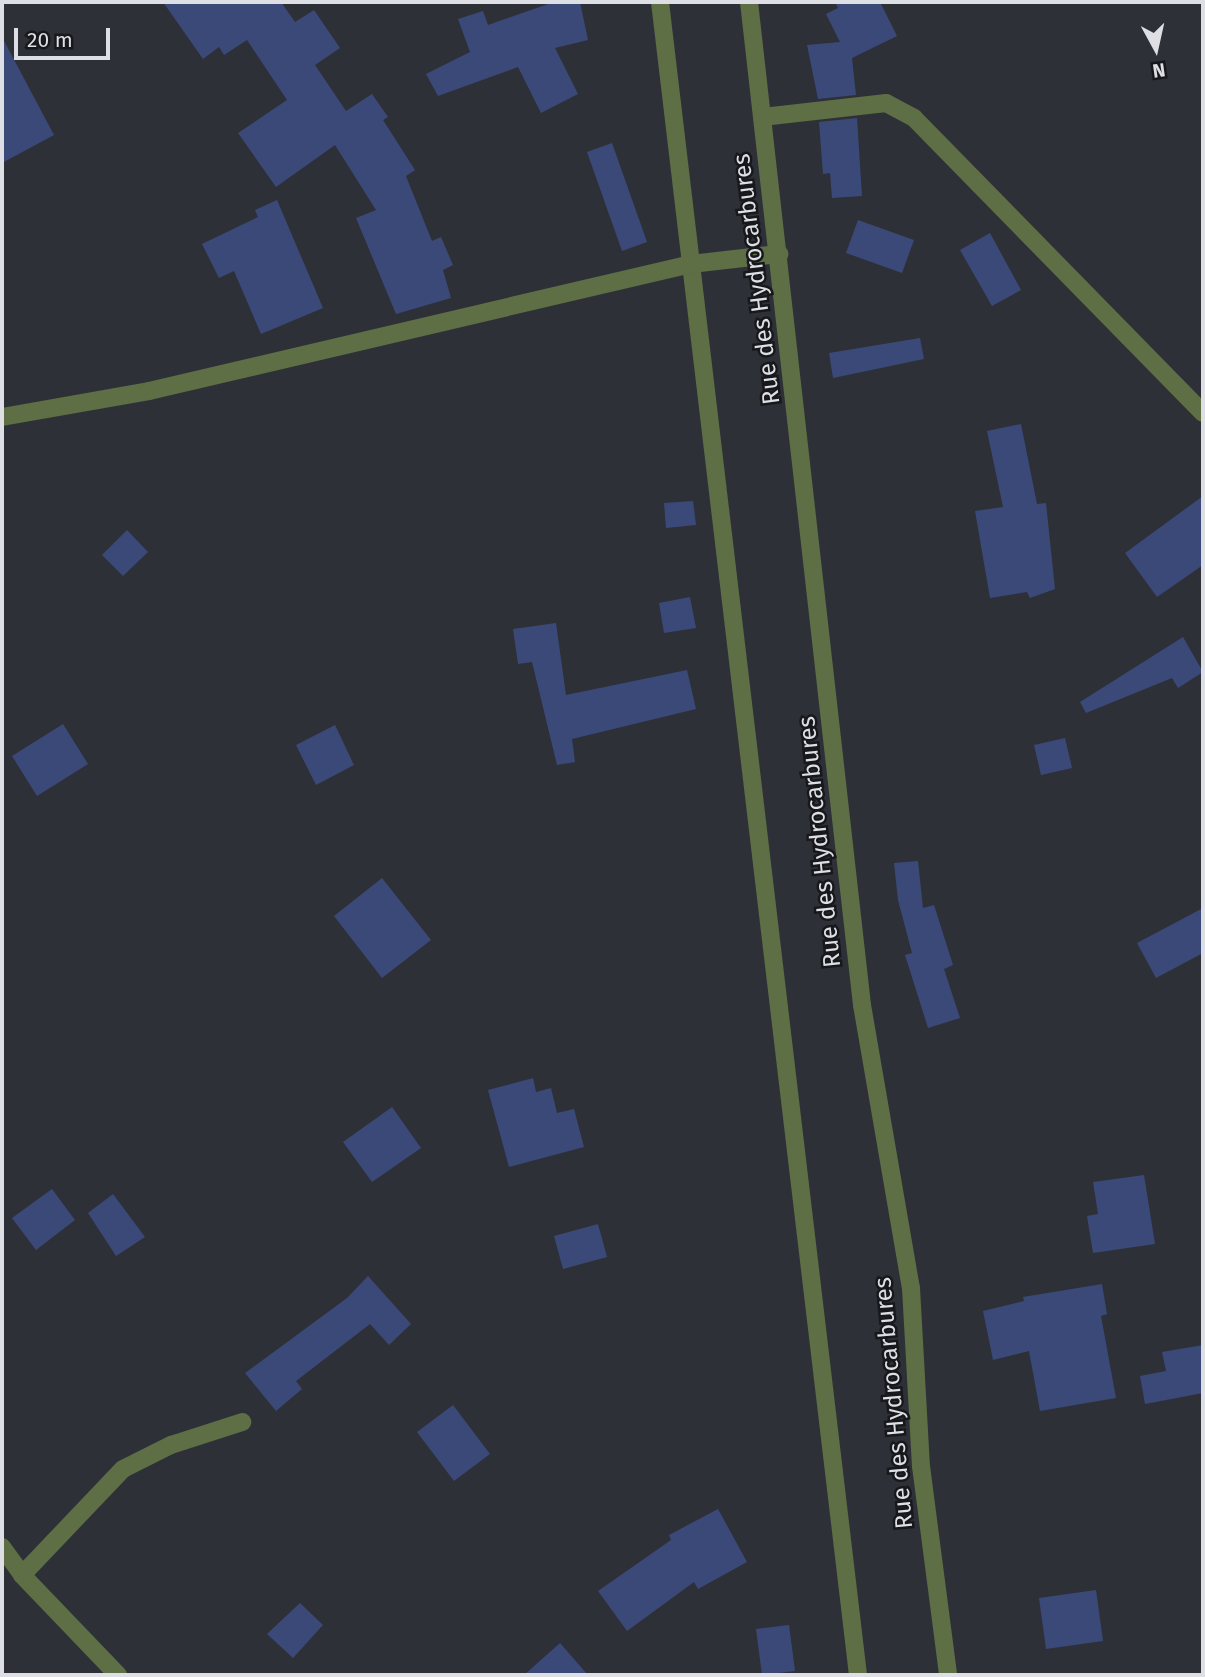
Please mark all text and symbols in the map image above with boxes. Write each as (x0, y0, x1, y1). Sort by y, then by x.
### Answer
scale bar (18, 14, 114, 58)
north arrow (1121, 14, 1191, 84)
text: 20 m (27, 27, 73, 53)
text: N (1151, 58, 1167, 83)
street label: Rue des Hydrocarbures (727, 152, 787, 406)
street label: Rue des Hydrocarbures (792, 715, 848, 969)
street label: Rue des Hydrocarbures (869, 1276, 919, 1530)

